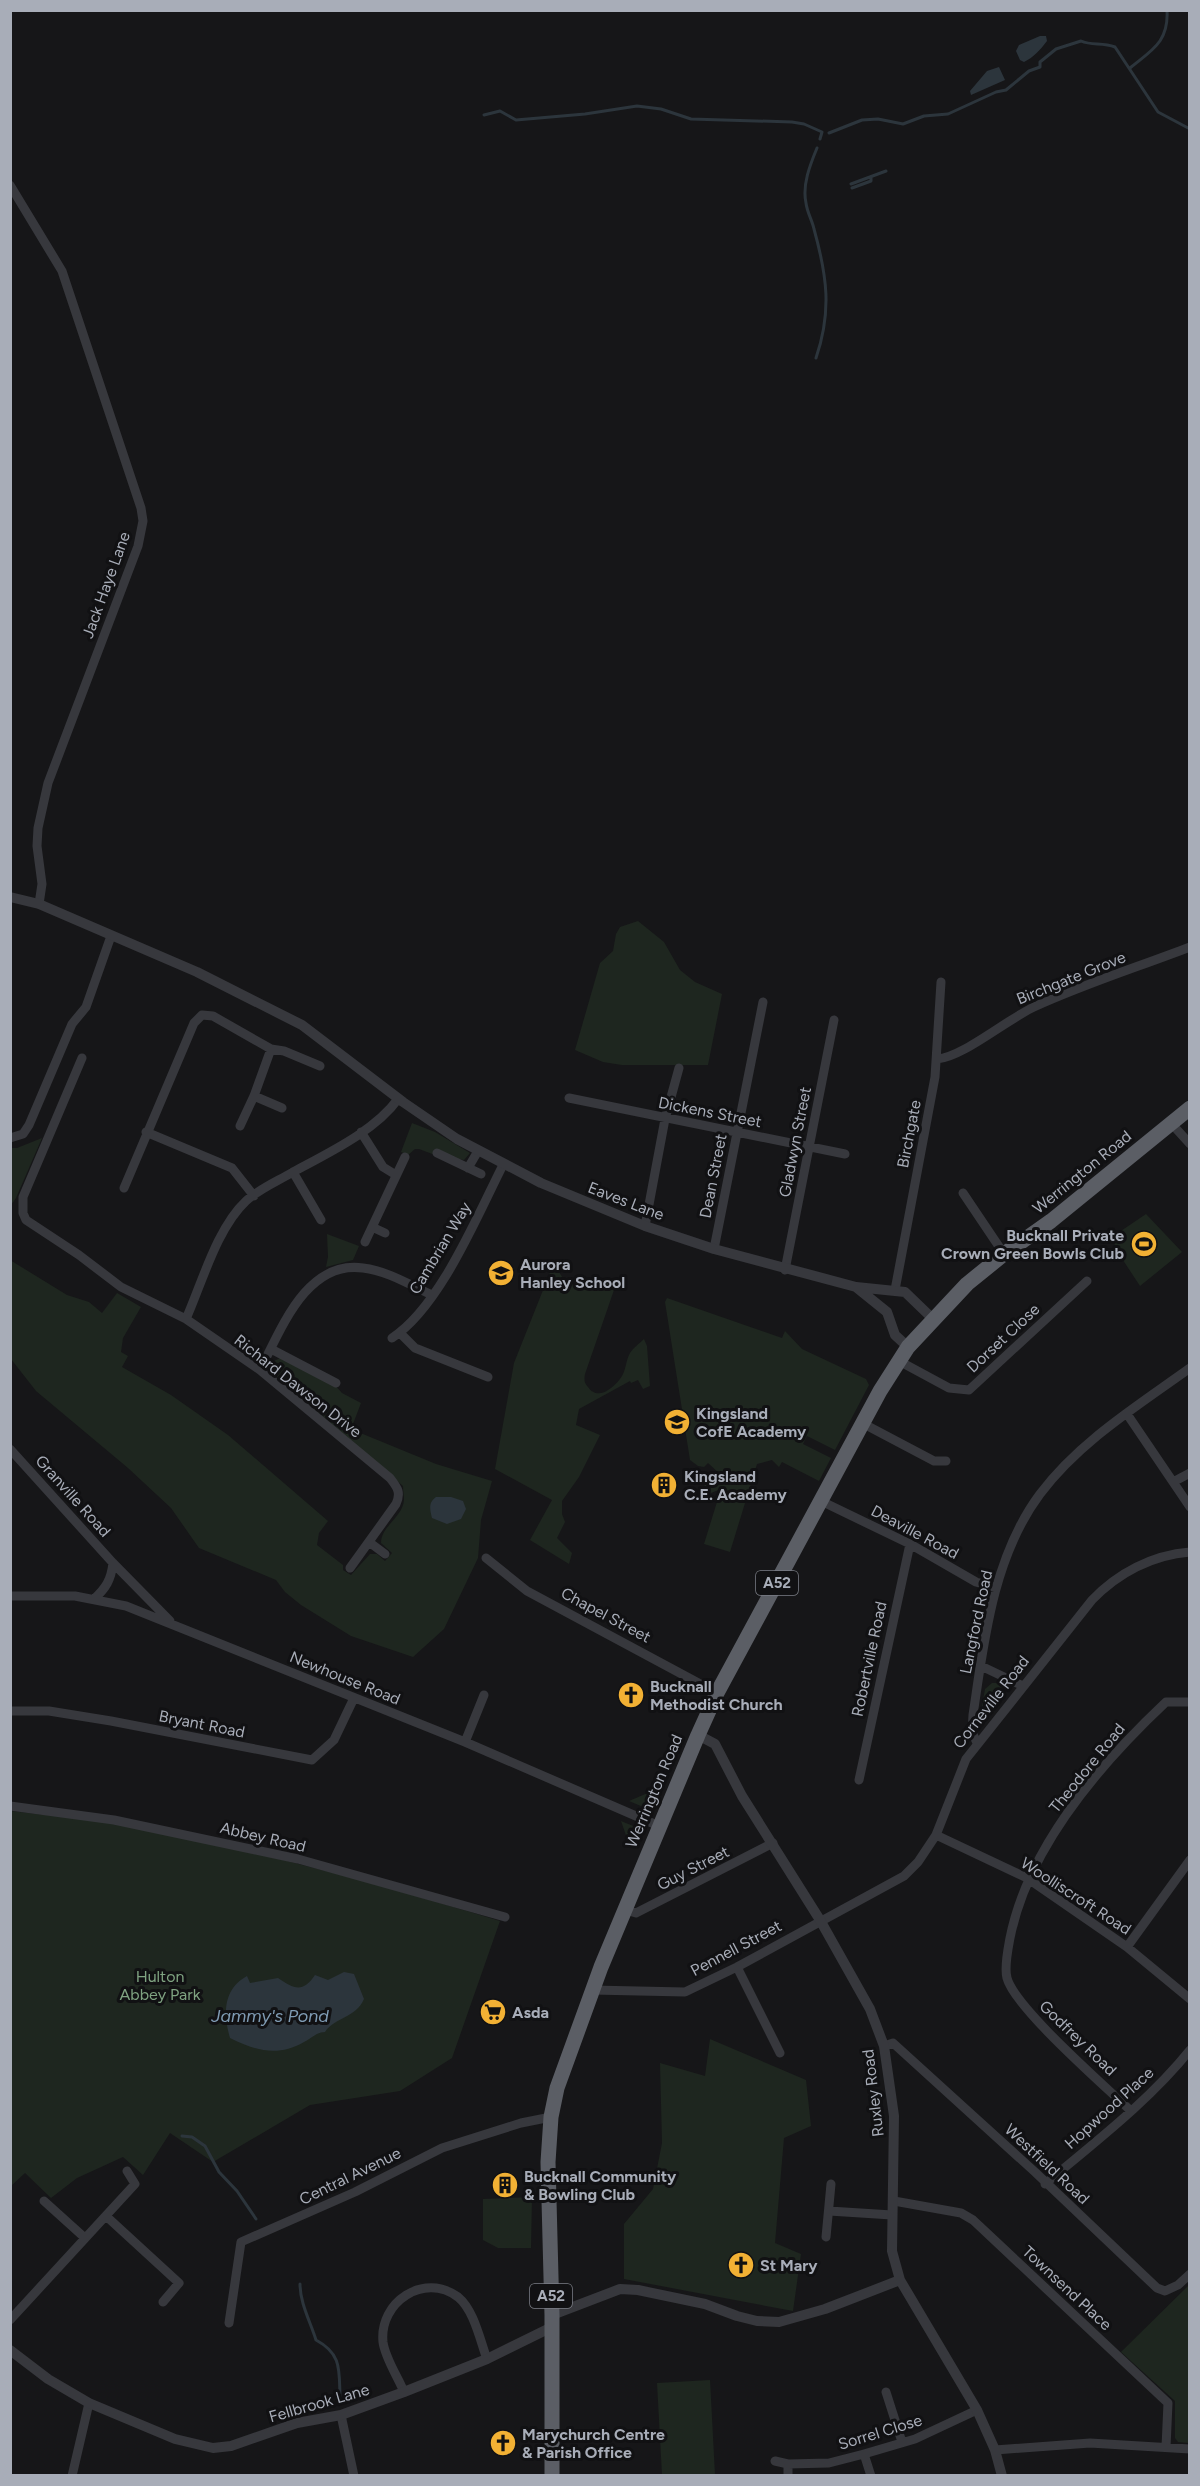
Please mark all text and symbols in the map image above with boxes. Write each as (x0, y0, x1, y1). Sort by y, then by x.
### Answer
street label: Jack Haye Lane (78, 529, 134, 641)
street label: Birchgate Grove (1014, 947, 1129, 1009)
street label: Gladwyn Street (775, 1085, 815, 1199)
street label: Dickens Street (657, 1093, 763, 1131)
street label: Birchgate (893, 1098, 925, 1170)
street label: Werrington Road (1029, 1126, 1135, 1218)
street label: Dean Street (696, 1132, 730, 1220)
street label: Eaves Lane (585, 1178, 667, 1224)
street label: Cambrian Way (405, 1198, 475, 1297)
place label: Bucknall Private Crown Green Bowls Club (941, 1226, 1124, 1263)
sports icon: Bucknall Private Crown Green Bowls Club (1129, 1229, 1159, 1259)
place label: Aurora Hanley School (520, 1255, 625, 1292)
school or university icon: Aurora Hanley School (486, 1258, 516, 1288)
street label: Dorset Close (963, 1299, 1043, 1376)
street label: Richard Dawson Drive (231, 1330, 366, 1442)
place label: Kingsland CofE Academy (696, 1404, 807, 1441)
school or university icon: Kingsland CofE Academy (662, 1407, 692, 1437)
street label: Granville Road (31, 1451, 115, 1541)
place label: Kingsland C.E. Academy (684, 1467, 787, 1504)
building icon: Kingsland C.E. Academy (649, 1470, 679, 1500)
street label: Deaville Road (868, 1501, 962, 1563)
street label: Langford Road (956, 1568, 996, 1676)
road number: A52 (756, 1571, 798, 1595)
street label: Chapel Street (558, 1583, 654, 1647)
street label: Robertville Road (847, 1600, 891, 1718)
street label: Newhouse Road (287, 1647, 403, 1709)
street label: Corneville Road (949, 1652, 1033, 1752)
place label: Bucknall Methodist Church (650, 1677, 783, 1714)
church icon: Bucknall Methodist Church (616, 1680, 646, 1710)
street label: Bryant Road (157, 1706, 247, 1742)
street label: Theodore Road (1045, 1720, 1129, 1816)
street label: Werrington Road (622, 1731, 686, 1851)
street label: Abbey Road (218, 1818, 308, 1856)
street label: Guy Street (654, 1842, 732, 1894)
street label: Woolliscroft Road (1017, 1853, 1135, 1939)
street label: Pennell Street (687, 1916, 785, 1980)
park label: Hulton Abbey Park (120, 1967, 201, 2004)
street label: Godfrey Road (1035, 1996, 1121, 2080)
supermarket icon: Asda (478, 1997, 508, 2027)
place label: Asda (512, 2003, 549, 2022)
water label: Jammy's Pond (210, 2005, 329, 2027)
street label: Ruxley Road (858, 2048, 888, 2138)
street label: Hopwood Place (1061, 2063, 1158, 2153)
street label: Westfield Road (1001, 2120, 1093, 2208)
street label: Central Avenue (296, 2143, 404, 2209)
place label: Bucknall Community & Bowling Club (524, 2167, 677, 2204)
building icon: Bucknall Community & Bowling Club (490, 2170, 520, 2200)
street label: Townsend Place (1018, 2242, 1116, 2334)
church icon: St Mary (726, 2250, 756, 2280)
place label: St Mary (760, 2256, 818, 2275)
road number: A52 (530, 2284, 572, 2308)
street label: Fellbrook Lane (267, 2380, 372, 2426)
street label: Sorrel Close (836, 2410, 924, 2454)
place label: Marychurch Centre & Parish Office (522, 2425, 665, 2462)
church icon: Marychurch Centre & Parish Office (488, 2428, 518, 2458)

